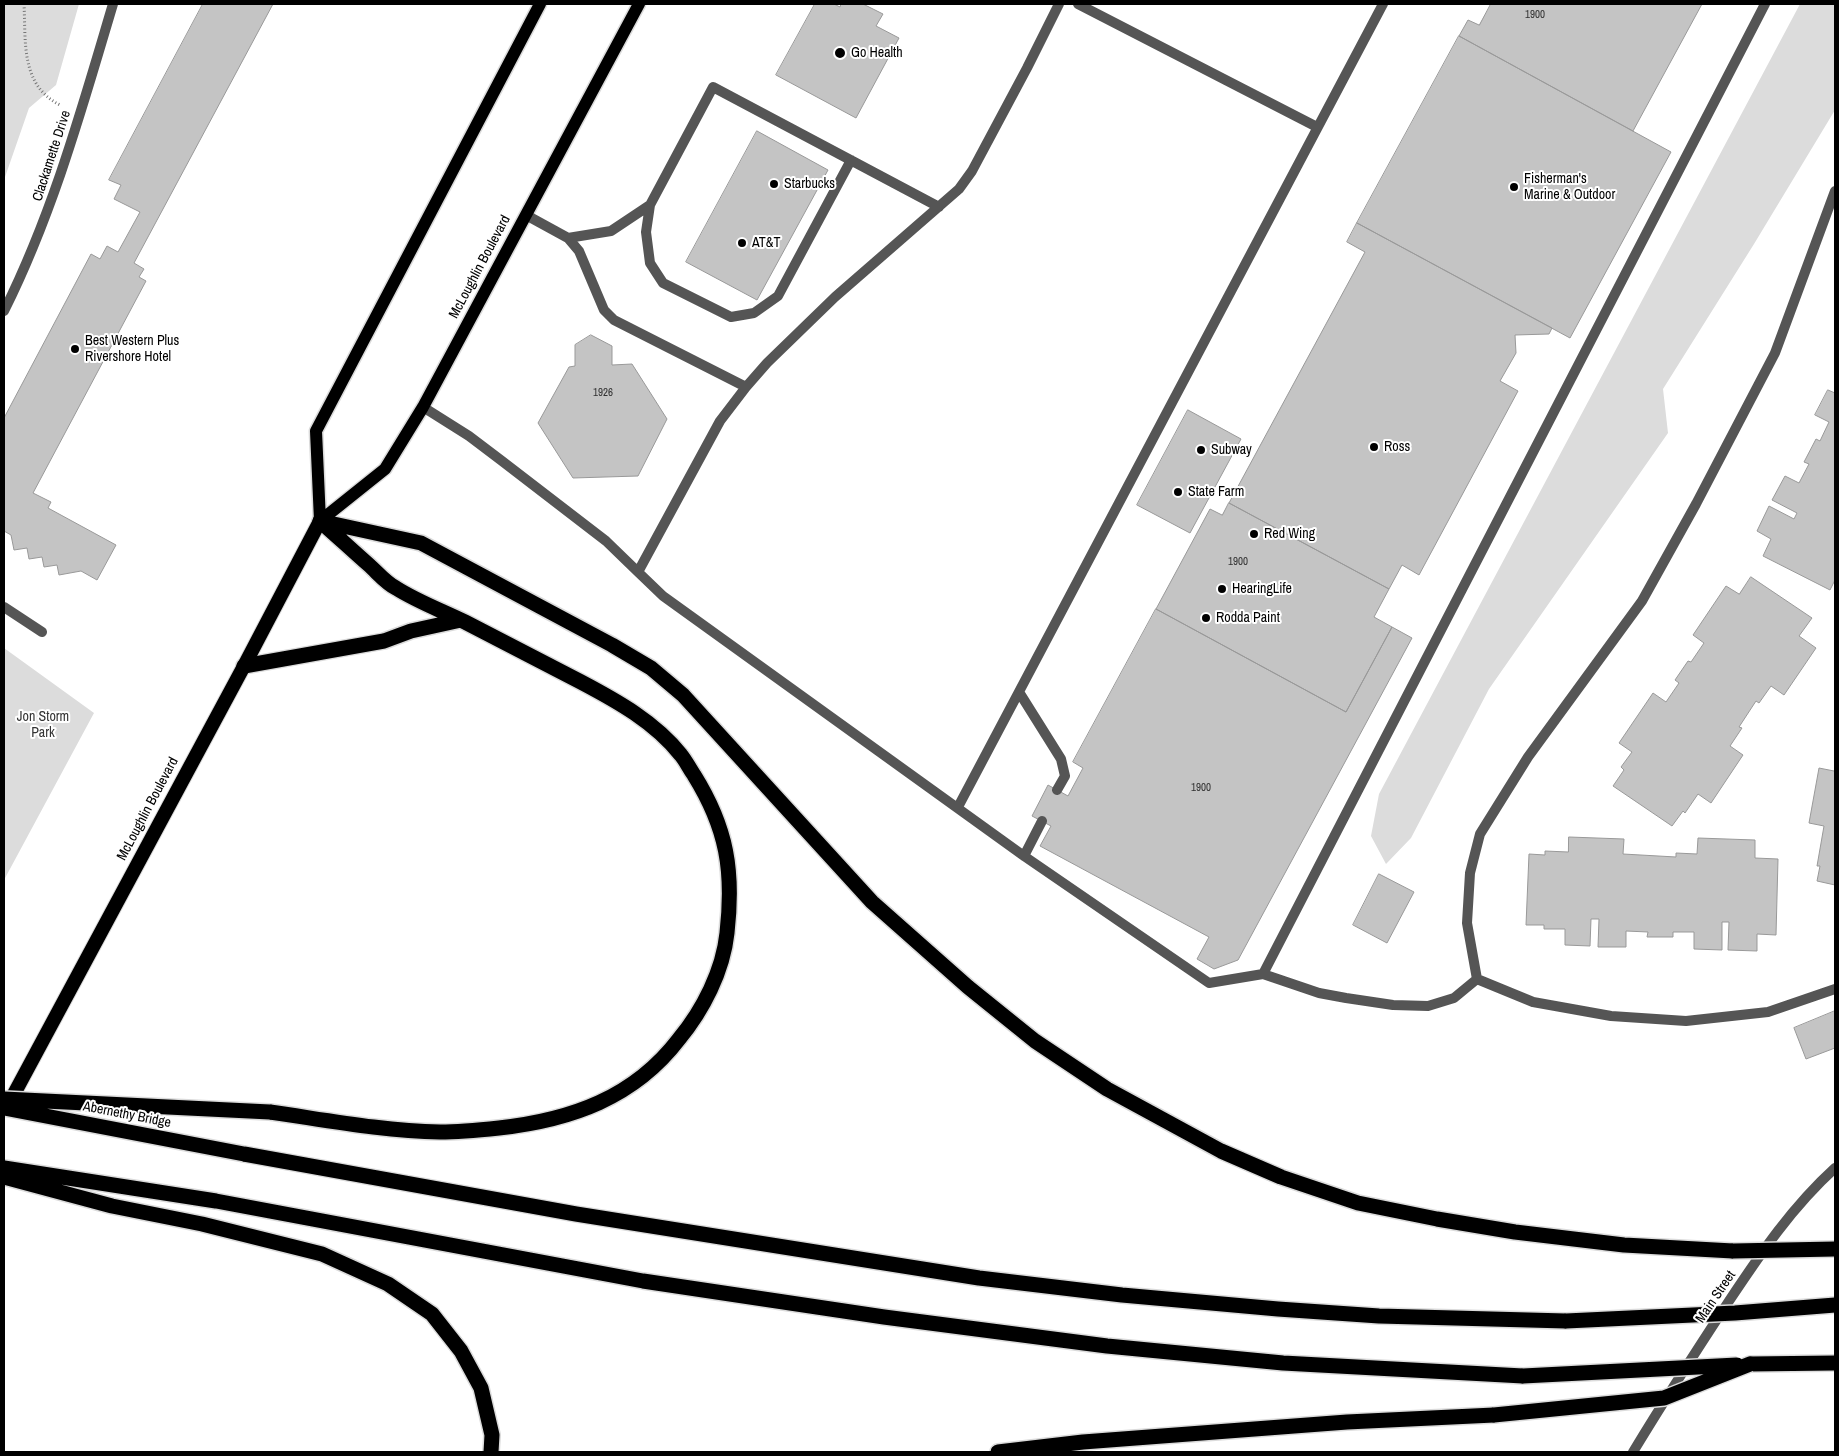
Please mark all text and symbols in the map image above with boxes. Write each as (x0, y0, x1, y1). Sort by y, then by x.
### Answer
house number: 1900 (1525, 8, 1545, 22)
place label: Go Health (851, 45, 903, 61)
marker: Go Health (833, 46, 847, 60)
street label: Clackamette Drive (29, 109, 75, 203)
place label: Fisherman's Marine & Outdoor (1524, 171, 1615, 203)
place label: Starbucks (784, 176, 835, 192)
marker: Starbucks (768, 178, 780, 190)
marker: Fisherman's Marine & Outdoor (1508, 181, 1520, 193)
street label: McLoughlin Boulevard (446, 213, 514, 321)
place label: AT&T (752, 235, 781, 251)
marker: AT&T (736, 237, 748, 249)
place label: Best Western Plus Rivershore Hotel (85, 333, 179, 366)
marker: Best Western Plus Rivershore Hotel (69, 343, 81, 355)
house number: 1926 (593, 386, 613, 400)
place label: Ross (1384, 439, 1410, 455)
marker: Ross (1368, 441, 1380, 453)
place label: Subway (1211, 442, 1252, 458)
marker: Subway (1195, 444, 1207, 456)
place label: State Farm (1188, 484, 1244, 500)
marker: State Farm (1172, 486, 1184, 498)
place label: Red Wing (1264, 526, 1315, 542)
marker: Red Wing (1248, 528, 1260, 540)
house number: 1900 (1228, 555, 1248, 569)
place label: HearingLife (1232, 581, 1292, 597)
marker: HearingLife (1216, 583, 1228, 595)
place label: Rodda Paint (1216, 610, 1280, 626)
marker: Rodda Paint (1200, 612, 1212, 624)
park label: Jon Storm Park (17, 709, 69, 742)
street label: McLoughlin Boulevard (114, 755, 182, 863)
house number: 1900 (1191, 781, 1211, 795)
street label: Abernethy Bridge (82, 1098, 172, 1132)
street label: Main Street (1692, 1268, 1740, 1326)

